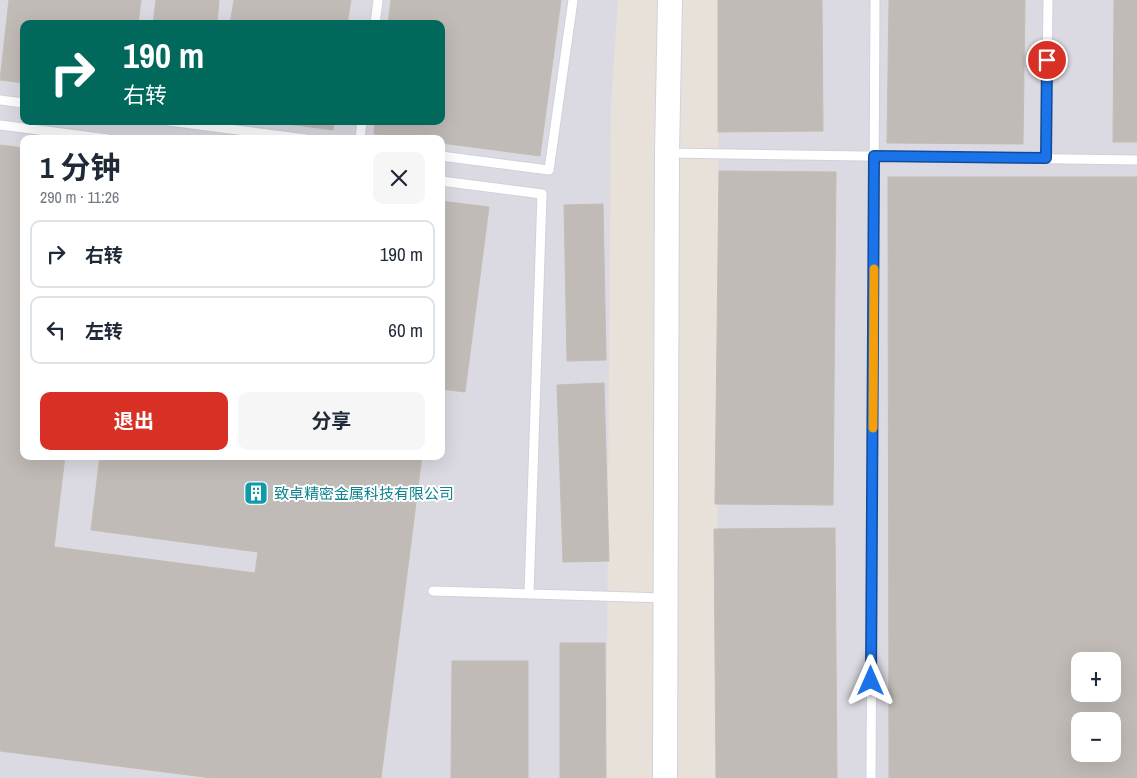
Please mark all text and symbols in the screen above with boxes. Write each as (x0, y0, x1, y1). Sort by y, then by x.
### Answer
text: 190 m (123, 32, 204, 79)
pin (1026, 39, 1068, 81)
icon: right (40, 40, 105, 105)
icon: arrive (1033, 46, 1061, 74)
text: 右转 (123, 80, 167, 110)
text: 1 分钟 (40, 147, 121, 187)
button: close (373, 152, 425, 204)
text: 290 m · 11:26 (40, 186, 119, 208)
icon: right (42, 240, 70, 268)
text: 190 m (380, 241, 423, 267)
text: 右转 (85, 242, 123, 268)
icon: left (42, 316, 70, 344)
text: 60 m (388, 317, 423, 343)
text: 左转 (85, 318, 123, 344)
button: 退出 (40, 392, 228, 450)
button: 分享 (238, 392, 425, 450)
building icon: 致卓精密金属科技有限公司 (243, 480, 269, 506)
place label: 致卓精密金属科技有限公司 (274, 483, 454, 504)
map controls (1071, 652, 1121, 762)
button: + (1071, 652, 1121, 702)
position arrow (844, 654, 896, 706)
button: − (1071, 712, 1121, 762)

